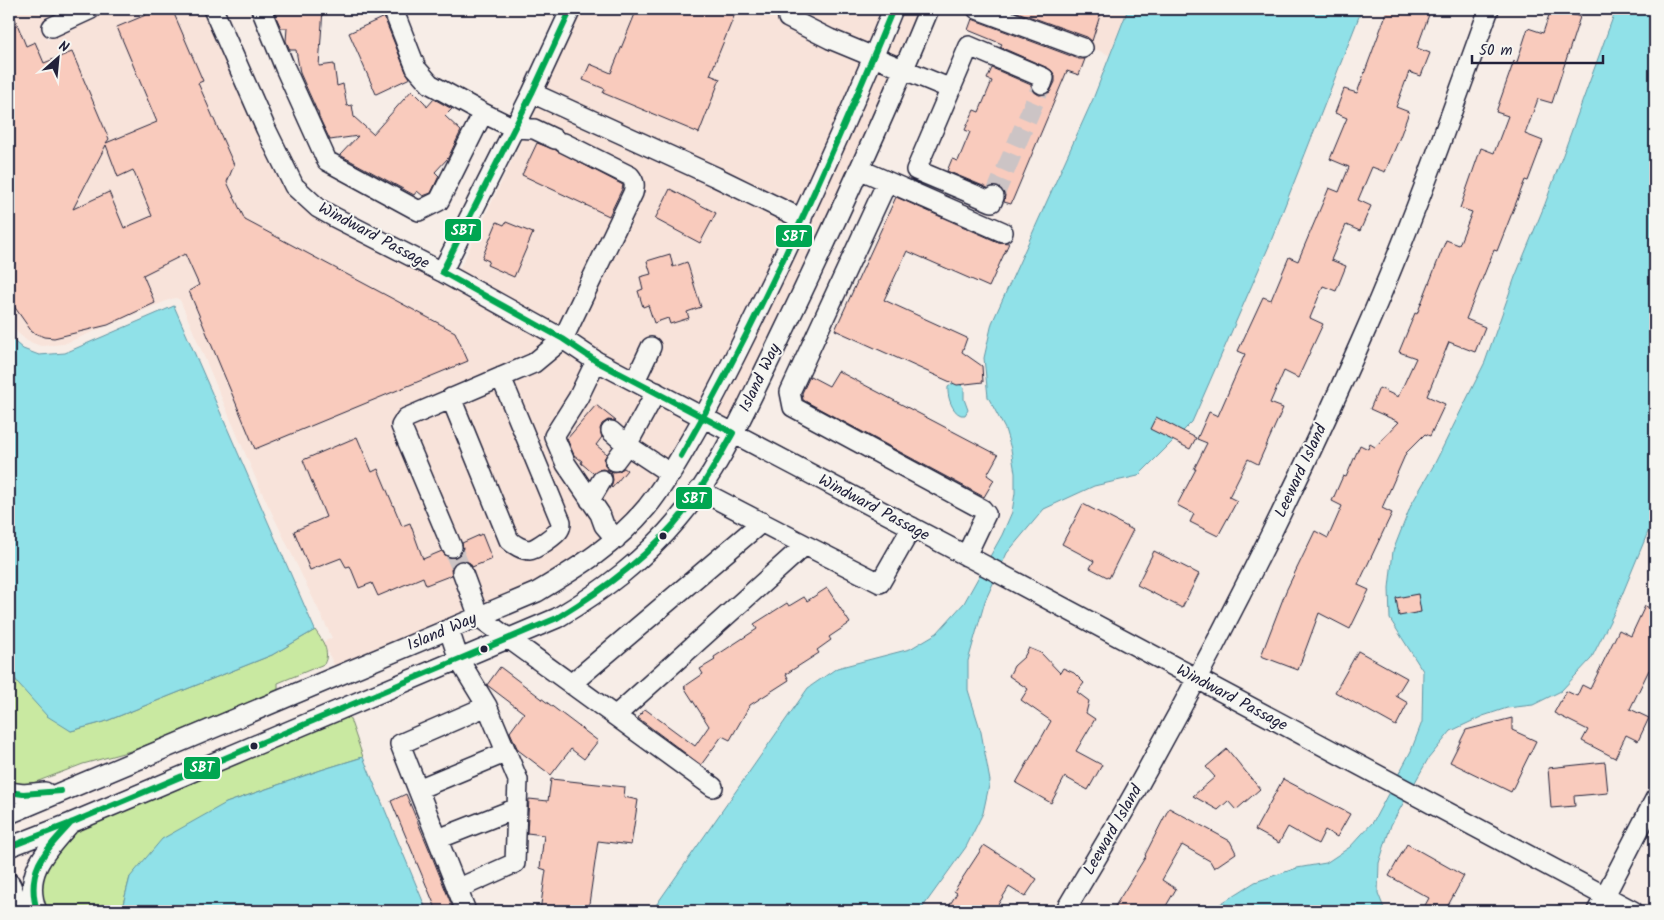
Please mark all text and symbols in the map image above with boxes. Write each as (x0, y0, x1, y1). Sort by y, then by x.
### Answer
north arrow (32, 32, 82, 82)
scale bar (1472, 32, 1603, 64)
text: N (55, 35, 73, 59)
text: 50 m (1479, 39, 1513, 63)
street label: Windward Passage (314, 196, 434, 276)
line badge: SBT (444, 218, 482, 242)
text: SBT (451, 220, 476, 242)
line badge: SBT (775, 224, 813, 248)
text: SBT (782, 226, 807, 248)
street label: Island Way (733, 339, 788, 417)
street label: Leeward Island (1268, 419, 1334, 522)
street label: Windward Passage (814, 468, 934, 548)
line badge: SBT (675, 486, 713, 510)
text: SBT (682, 488, 707, 510)
unlabelled marker (658, 531, 668, 541)
street label: Island Way (403, 606, 481, 658)
unlabelled marker (479, 644, 489, 654)
street label: Windward Passage (1172, 658, 1292, 738)
unlabelled marker (249, 741, 259, 751)
line badge: SBT (183, 756, 221, 780)
text: SBT (190, 757, 215, 779)
street label: Leeward Island (1077, 779, 1150, 880)

